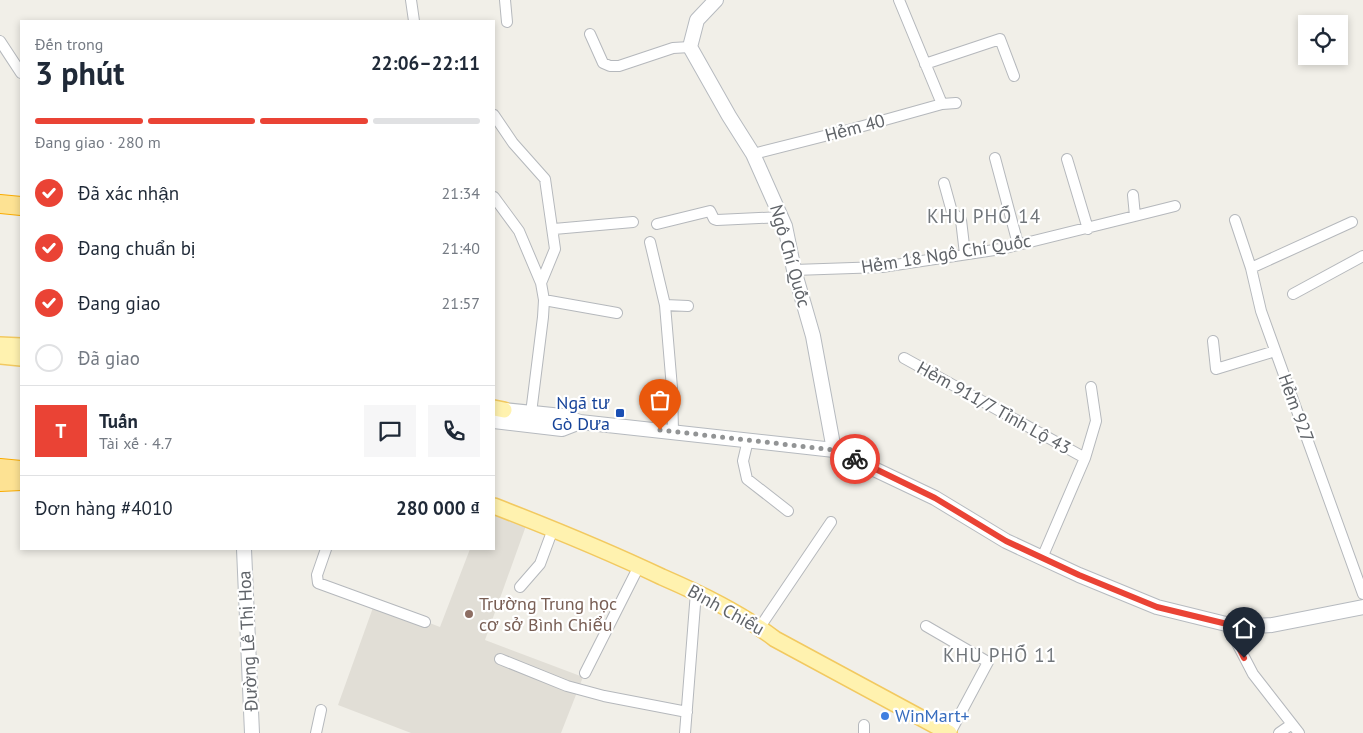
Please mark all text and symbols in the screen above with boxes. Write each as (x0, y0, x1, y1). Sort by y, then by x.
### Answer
map controls (1298, 15, 1348, 65)
button: locate (1298, 15, 1348, 65)
text: Đến trong (35, 34, 103, 54)
text: 22:06–22:11 (371, 51, 480, 75)
text: 3 phút (35, 52, 124, 94)
street label: Hẻm 40 (822, 108, 888, 147)
text: Đang giao · 280 m (35, 132, 161, 152)
icon: check (35, 179, 63, 207)
text: Đã xác nhận (78, 181, 179, 205)
text: 21:34 (442, 183, 480, 203)
street label: Ngô Chí Quốc (765, 202, 816, 310)
district label: KHU PHỐ 14 (927, 204, 1041, 228)
street label: Hẻm 18 Ngô Chí Quốc (859, 229, 1033, 278)
icon: check (35, 234, 63, 262)
text: Đang chuẩn bị (78, 236, 195, 260)
text: 21:40 (442, 238, 480, 258)
icon: check (35, 289, 63, 317)
text: Đang giao (78, 291, 161, 315)
text: 21:57 (442, 293, 480, 313)
text: Đã giao (78, 346, 140, 370)
street label: Hẻm 911/7 Tỉnh Lộ 43 (913, 356, 1075, 459)
street label: Hẻm 927 (1274, 371, 1319, 445)
pin (639, 379, 681, 430)
icon: bag (646, 386, 674, 414)
place label: Ngã tư Gò Dưa (552, 391, 610, 435)
button: chat (364, 405, 416, 457)
button: phone (428, 405, 480, 457)
marker: Ngã tư Gò Dưa (614, 407, 626, 419)
text: Tuấn (99, 409, 138, 433)
text: T (56, 419, 66, 443)
text: Tài xế · 4.7 (99, 433, 173, 453)
courier (830, 434, 880, 484)
icon: bike (841, 445, 869, 473)
text: Đơn hàng #4010 (35, 496, 173, 520)
text: 280 000 ₫ (396, 496, 480, 520)
street label: Đường Lê Thị Hoa (232, 570, 263, 713)
street label: Bình Chiểu (684, 579, 769, 640)
place label: Trường Trung học cơ sở Bình Chiểu (479, 592, 617, 636)
pin (1223, 607, 1265, 658)
marker: Trường Trung học cơ sở Bình Chiểu (463, 608, 475, 620)
icon: home (1230, 614, 1258, 642)
district label: KHU PHỐ 11 (943, 643, 1057, 667)
place label: WinMart+ (895, 704, 970, 727)
marker: WinMart+ (879, 710, 891, 722)

